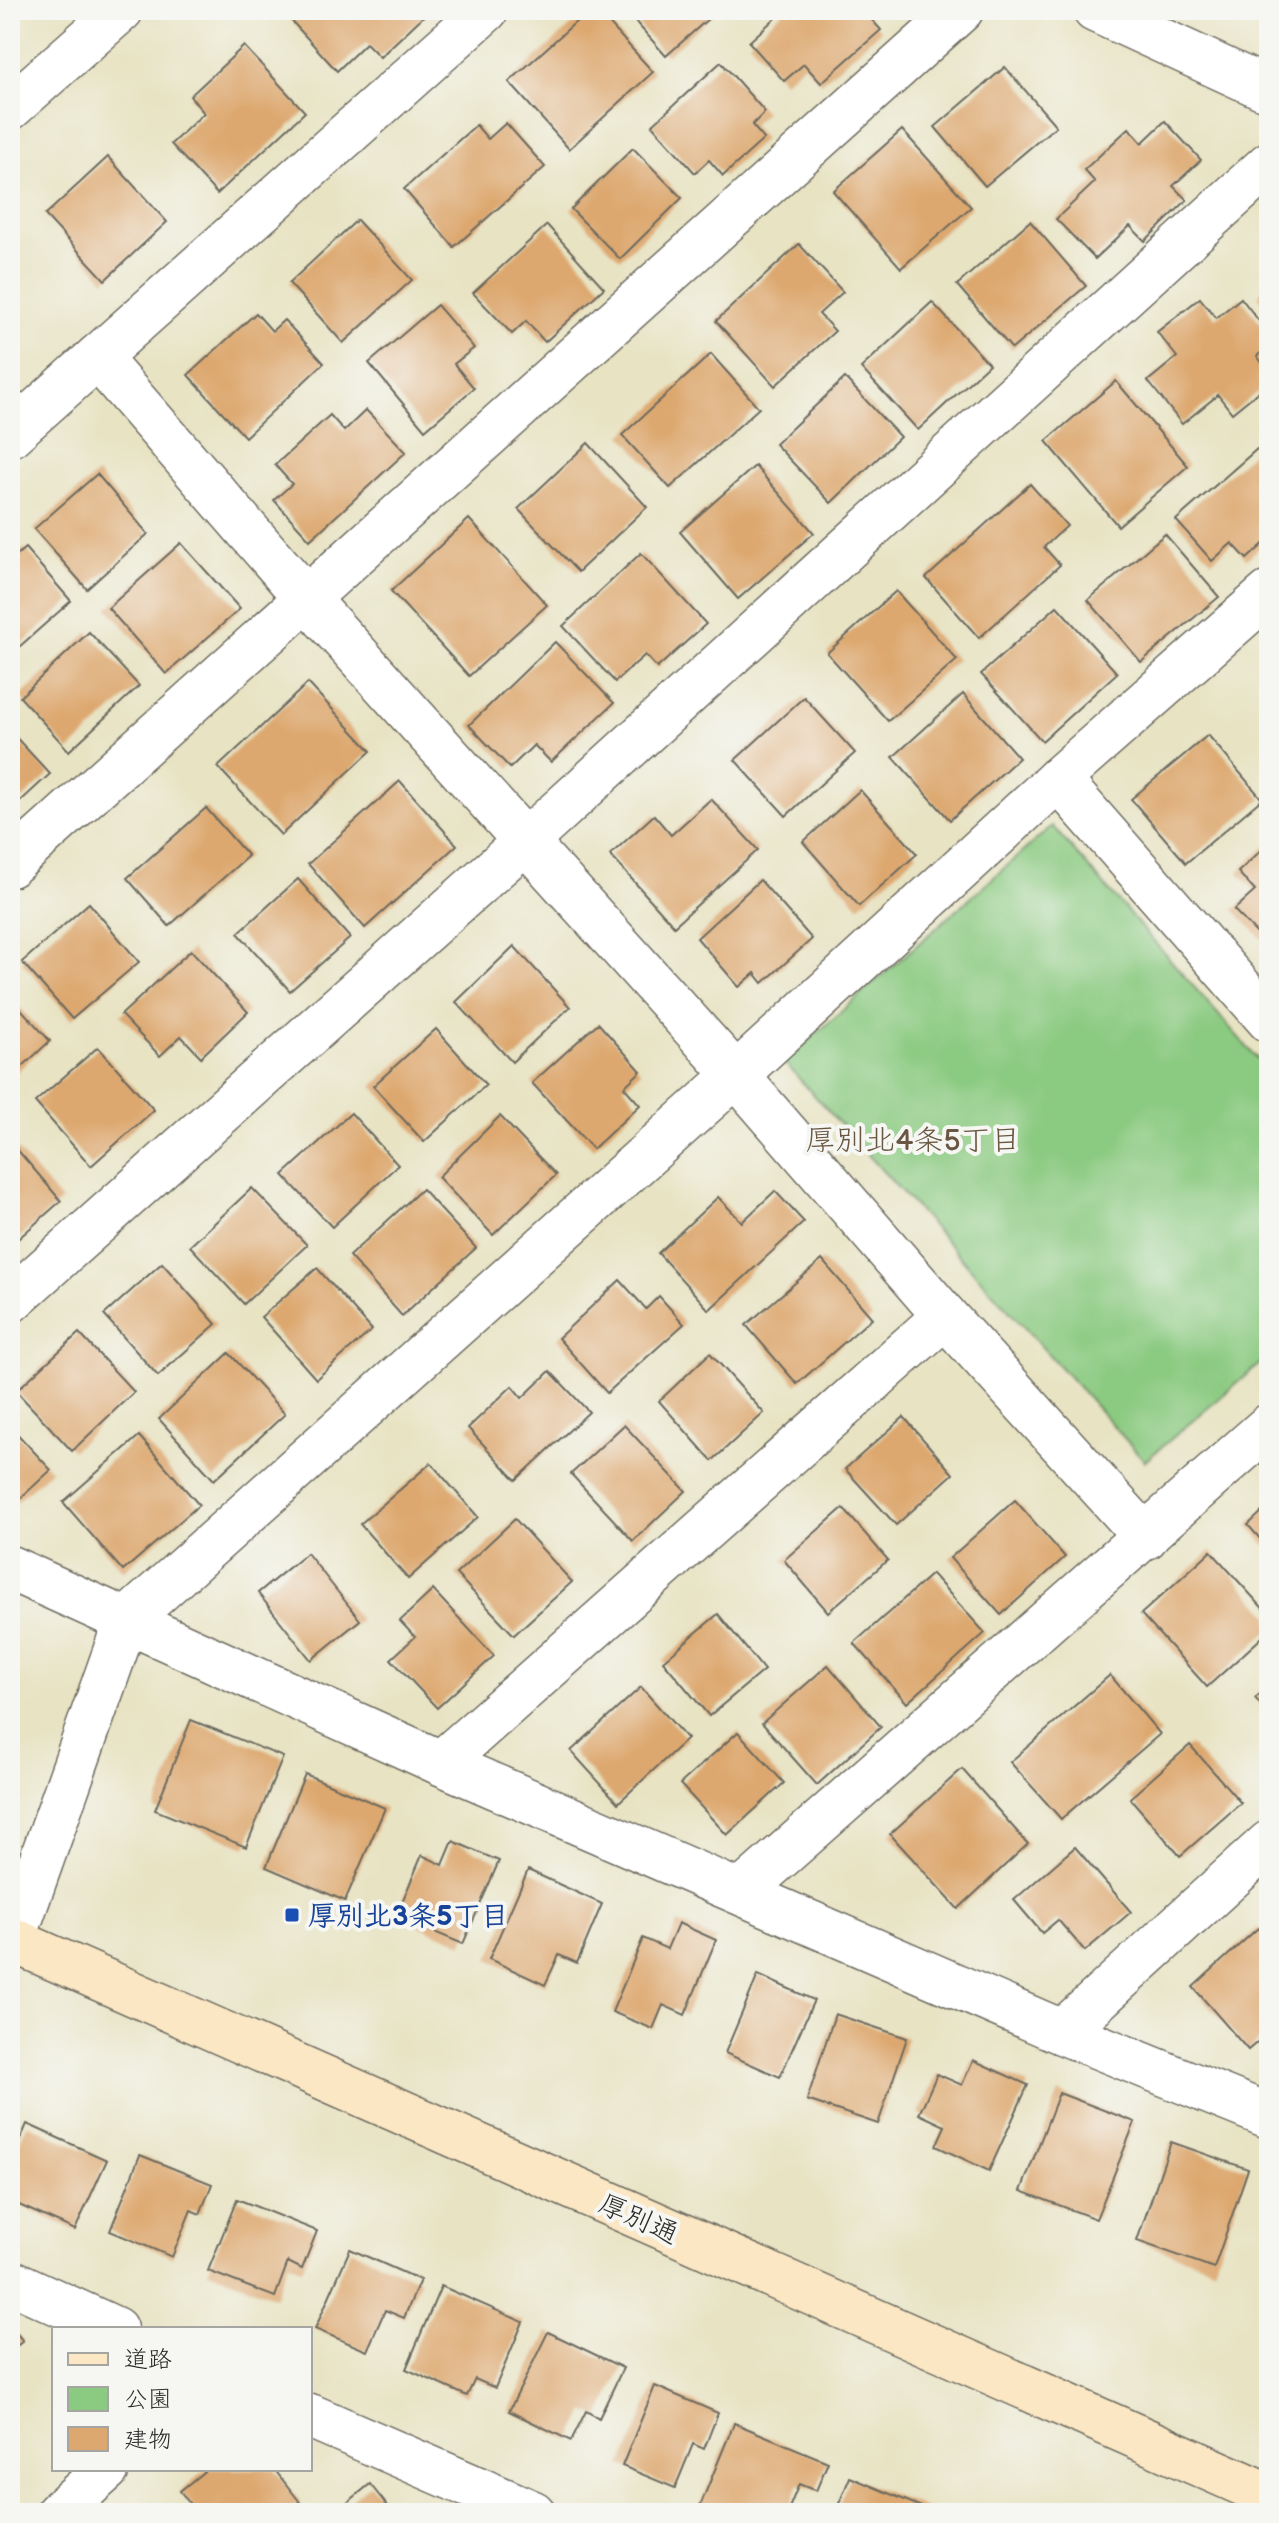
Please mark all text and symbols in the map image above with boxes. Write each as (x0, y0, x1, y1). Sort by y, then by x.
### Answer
district label: 厚別北4条5丁目 (805, 1123, 1021, 1159)
place label: 厚別北3条5丁目 (308, 1900, 509, 1933)
marker: 厚別北3条5丁目 (283, 1906, 301, 1924)
street label: 厚別通 (593, 2187, 683, 2252)
legend (52, 2327, 312, 2471)
text: 道路 (124, 2345, 172, 2374)
text: 公園 (124, 2385, 172, 2414)
text: 建物 (124, 2425, 172, 2454)

